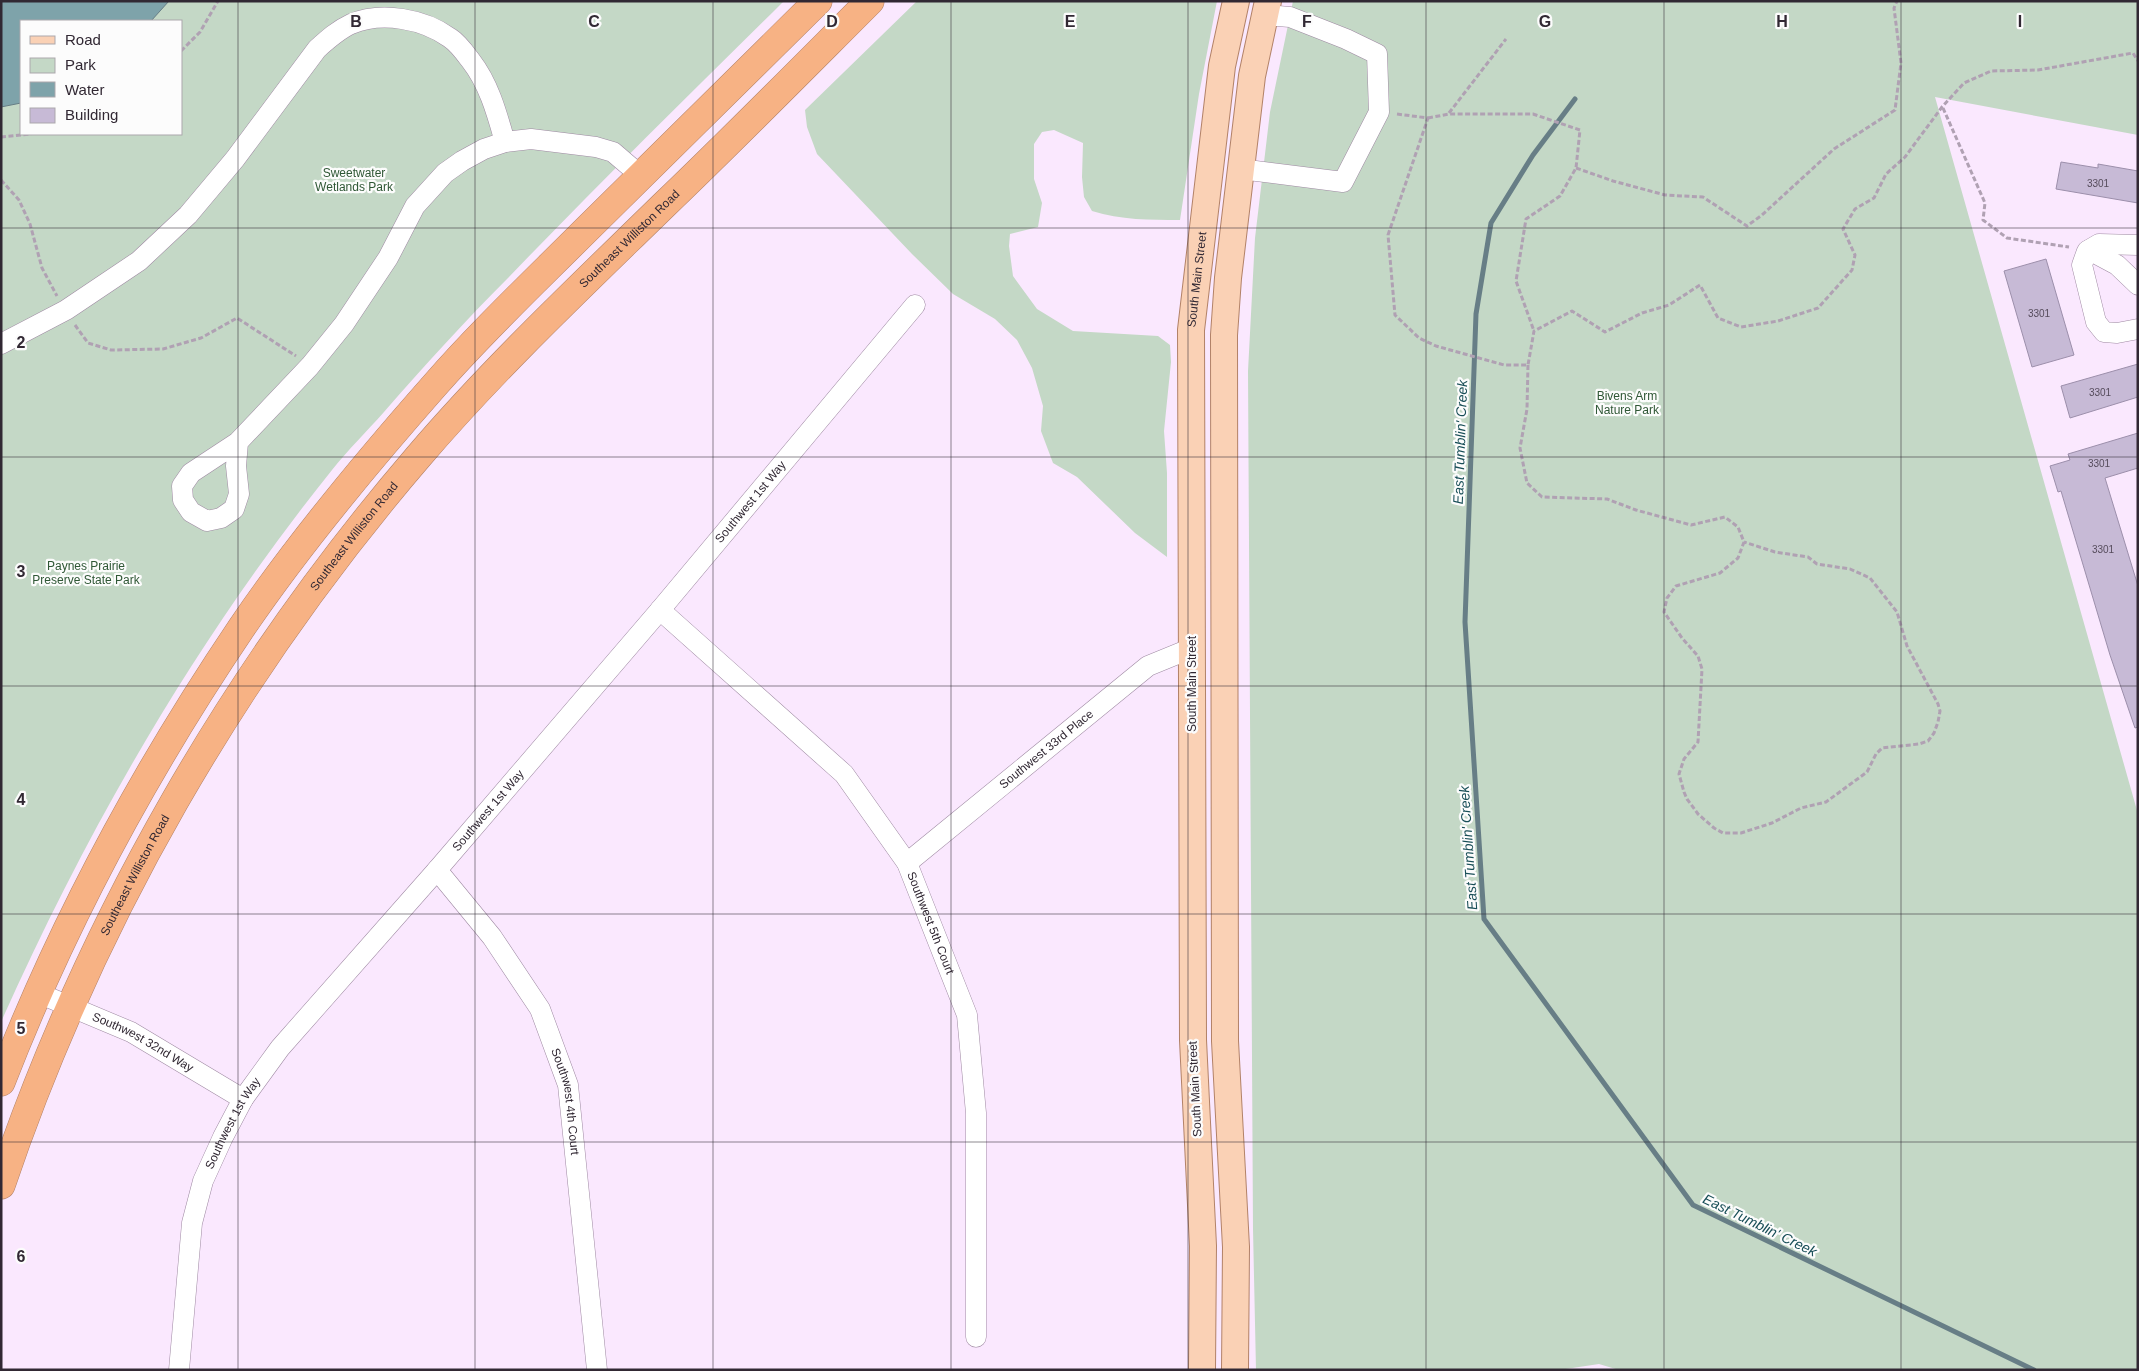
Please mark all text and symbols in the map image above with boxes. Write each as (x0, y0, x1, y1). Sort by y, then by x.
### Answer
text: B (350, 13, 362, 30)
text: C (588, 13, 600, 30)
text: D (826, 13, 838, 30)
text: E (1065, 13, 1076, 30)
text: F (1302, 13, 1312, 30)
text: G (1539, 13, 1551, 30)
text: H (1776, 13, 1788, 30)
text: I (2018, 13, 2022, 30)
legend (20, 20, 182, 135)
text: Road (65, 31, 101, 48)
text: Park (65, 56, 96, 73)
text: Water (65, 81, 104, 98)
text: Building (65, 106, 118, 123)
park label: Sweetwater Wetlands Park (315, 166, 394, 194)
house number: 3301 (2087, 178, 2110, 189)
street label: Southeast Williston Road (576, 187, 682, 291)
street label: South Main Street (1184, 230, 1210, 328)
house number: 3301 (2028, 308, 2051, 319)
text: 2 (17, 334, 26, 351)
water label: East Tumblin' Creek (1450, 378, 1470, 505)
house number: 3301 (2089, 387, 2112, 398)
park label: Bivens Arm Nature Park (1595, 389, 1660, 417)
street label: Southwest 1st Way (712, 458, 789, 546)
house number: 3301 (2088, 458, 2111, 469)
street label: Southeast Williston Road (307, 479, 401, 594)
house number: 3301 (2092, 544, 2115, 555)
park label: Paynes Prairie Preserve State Park (32, 559, 141, 587)
text: 3 (17, 563, 26, 580)
street label: South Main Street (1185, 635, 1199, 732)
street label: Southwest 33rd Place (997, 706, 1096, 792)
street label: Southwest 1st Way (449, 767, 527, 854)
water label: East Tumblin' Creek (1456, 784, 1480, 911)
text: 4 (17, 791, 26, 808)
street label: Southeast Williston Road (98, 812, 172, 938)
street label: Southwest 5th Court (904, 870, 957, 977)
street label: Southwest 32nd Way (90, 1010, 196, 1075)
text: 5 (17, 1020, 26, 1037)
street label: South Main Street (1185, 1040, 1205, 1137)
street label: Southwest 4th Court (548, 1046, 582, 1156)
street label: Southwest 1st Way (202, 1075, 263, 1171)
water label: East Tumblin' Creek (1701, 1191, 1820, 1260)
text: 6 (17, 1248, 26, 1265)

